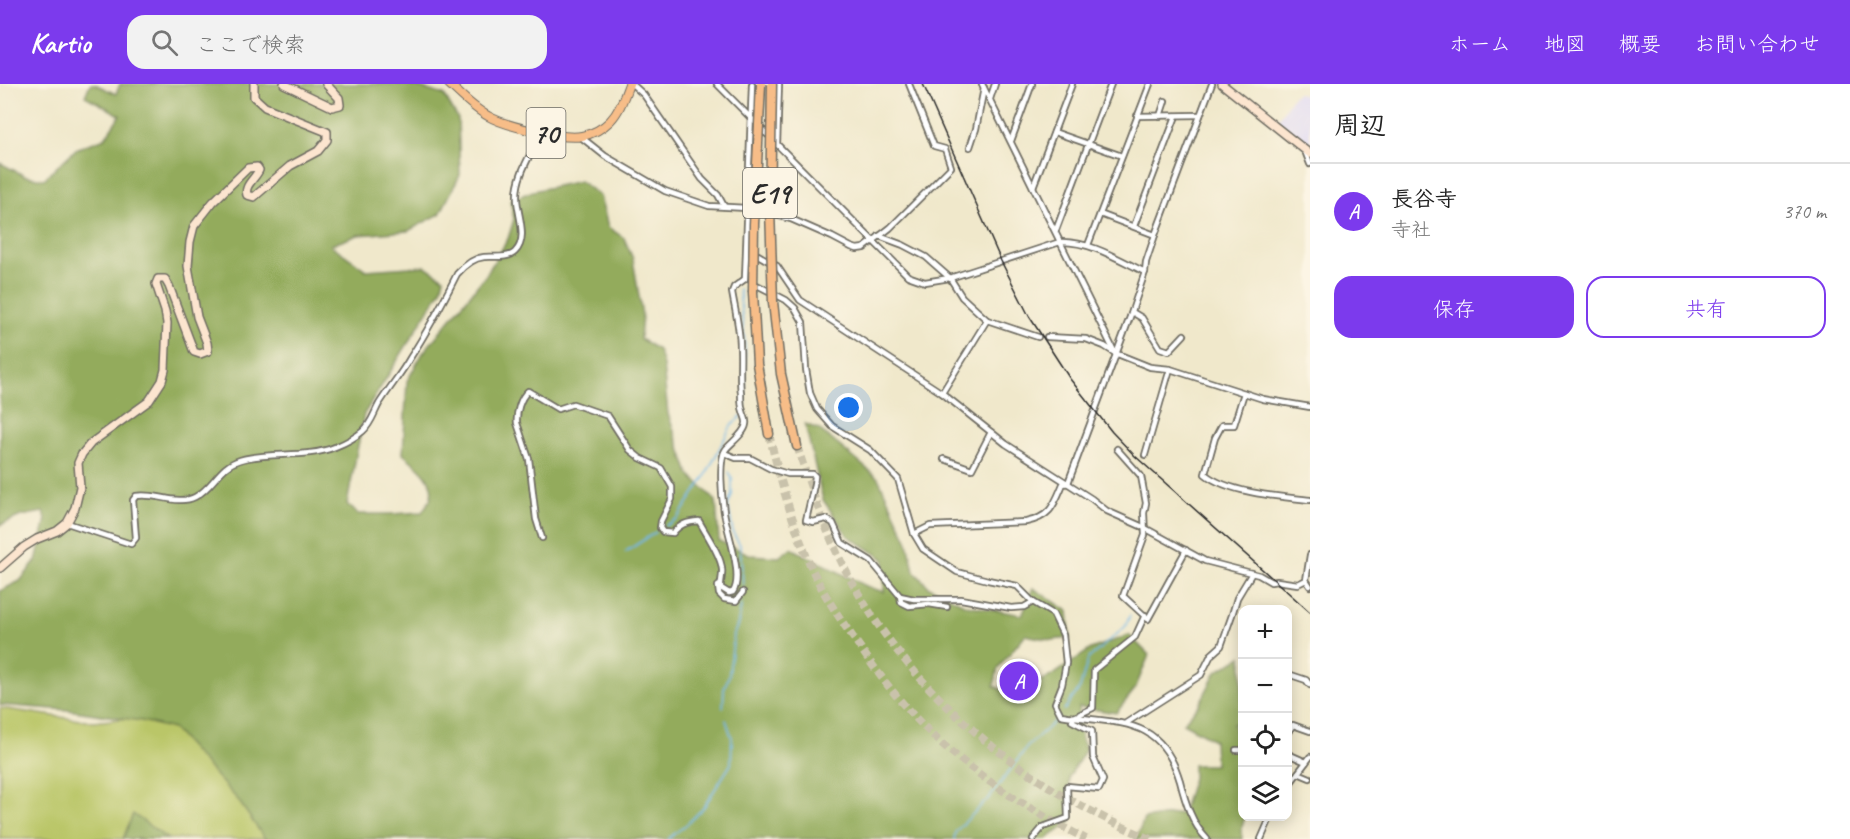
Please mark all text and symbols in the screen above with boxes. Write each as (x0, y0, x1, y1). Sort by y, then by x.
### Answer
search box (127, 15, 547, 69)
text: Kartio (30, 25, 91, 60)
icon: search (148, 26, 181, 59)
text: ここで検索 (196, 31, 306, 59)
text: ホーム (1449, 31, 1511, 57)
text: 地図 (1544, 31, 1586, 57)
text: 概要 (1619, 31, 1661, 57)
text: お問い合わせ (1694, 31, 1820, 57)
road number: 70 (526, 108, 566, 158)
text: 周辺 (1334, 109, 1386, 142)
road number: E19 (743, 168, 797, 218)
text: 長谷寺 (1391, 185, 1457, 213)
text: A (1348, 199, 1359, 224)
text: 370 m (1783, 199, 1826, 224)
text: 寺社 (1391, 217, 1431, 242)
button: 保存 (1334, 276, 1574, 338)
button: 共有 (1586, 276, 1826, 338)
your location (834, 393, 863, 422)
map controls (1238, 605, 1292, 821)
button: + (1238, 605, 1292, 659)
pin: A (1000, 658, 1038, 704)
button: − (1238, 659, 1292, 713)
button: locate (1238, 713, 1292, 767)
button: layers (1238, 767, 1292, 821)

